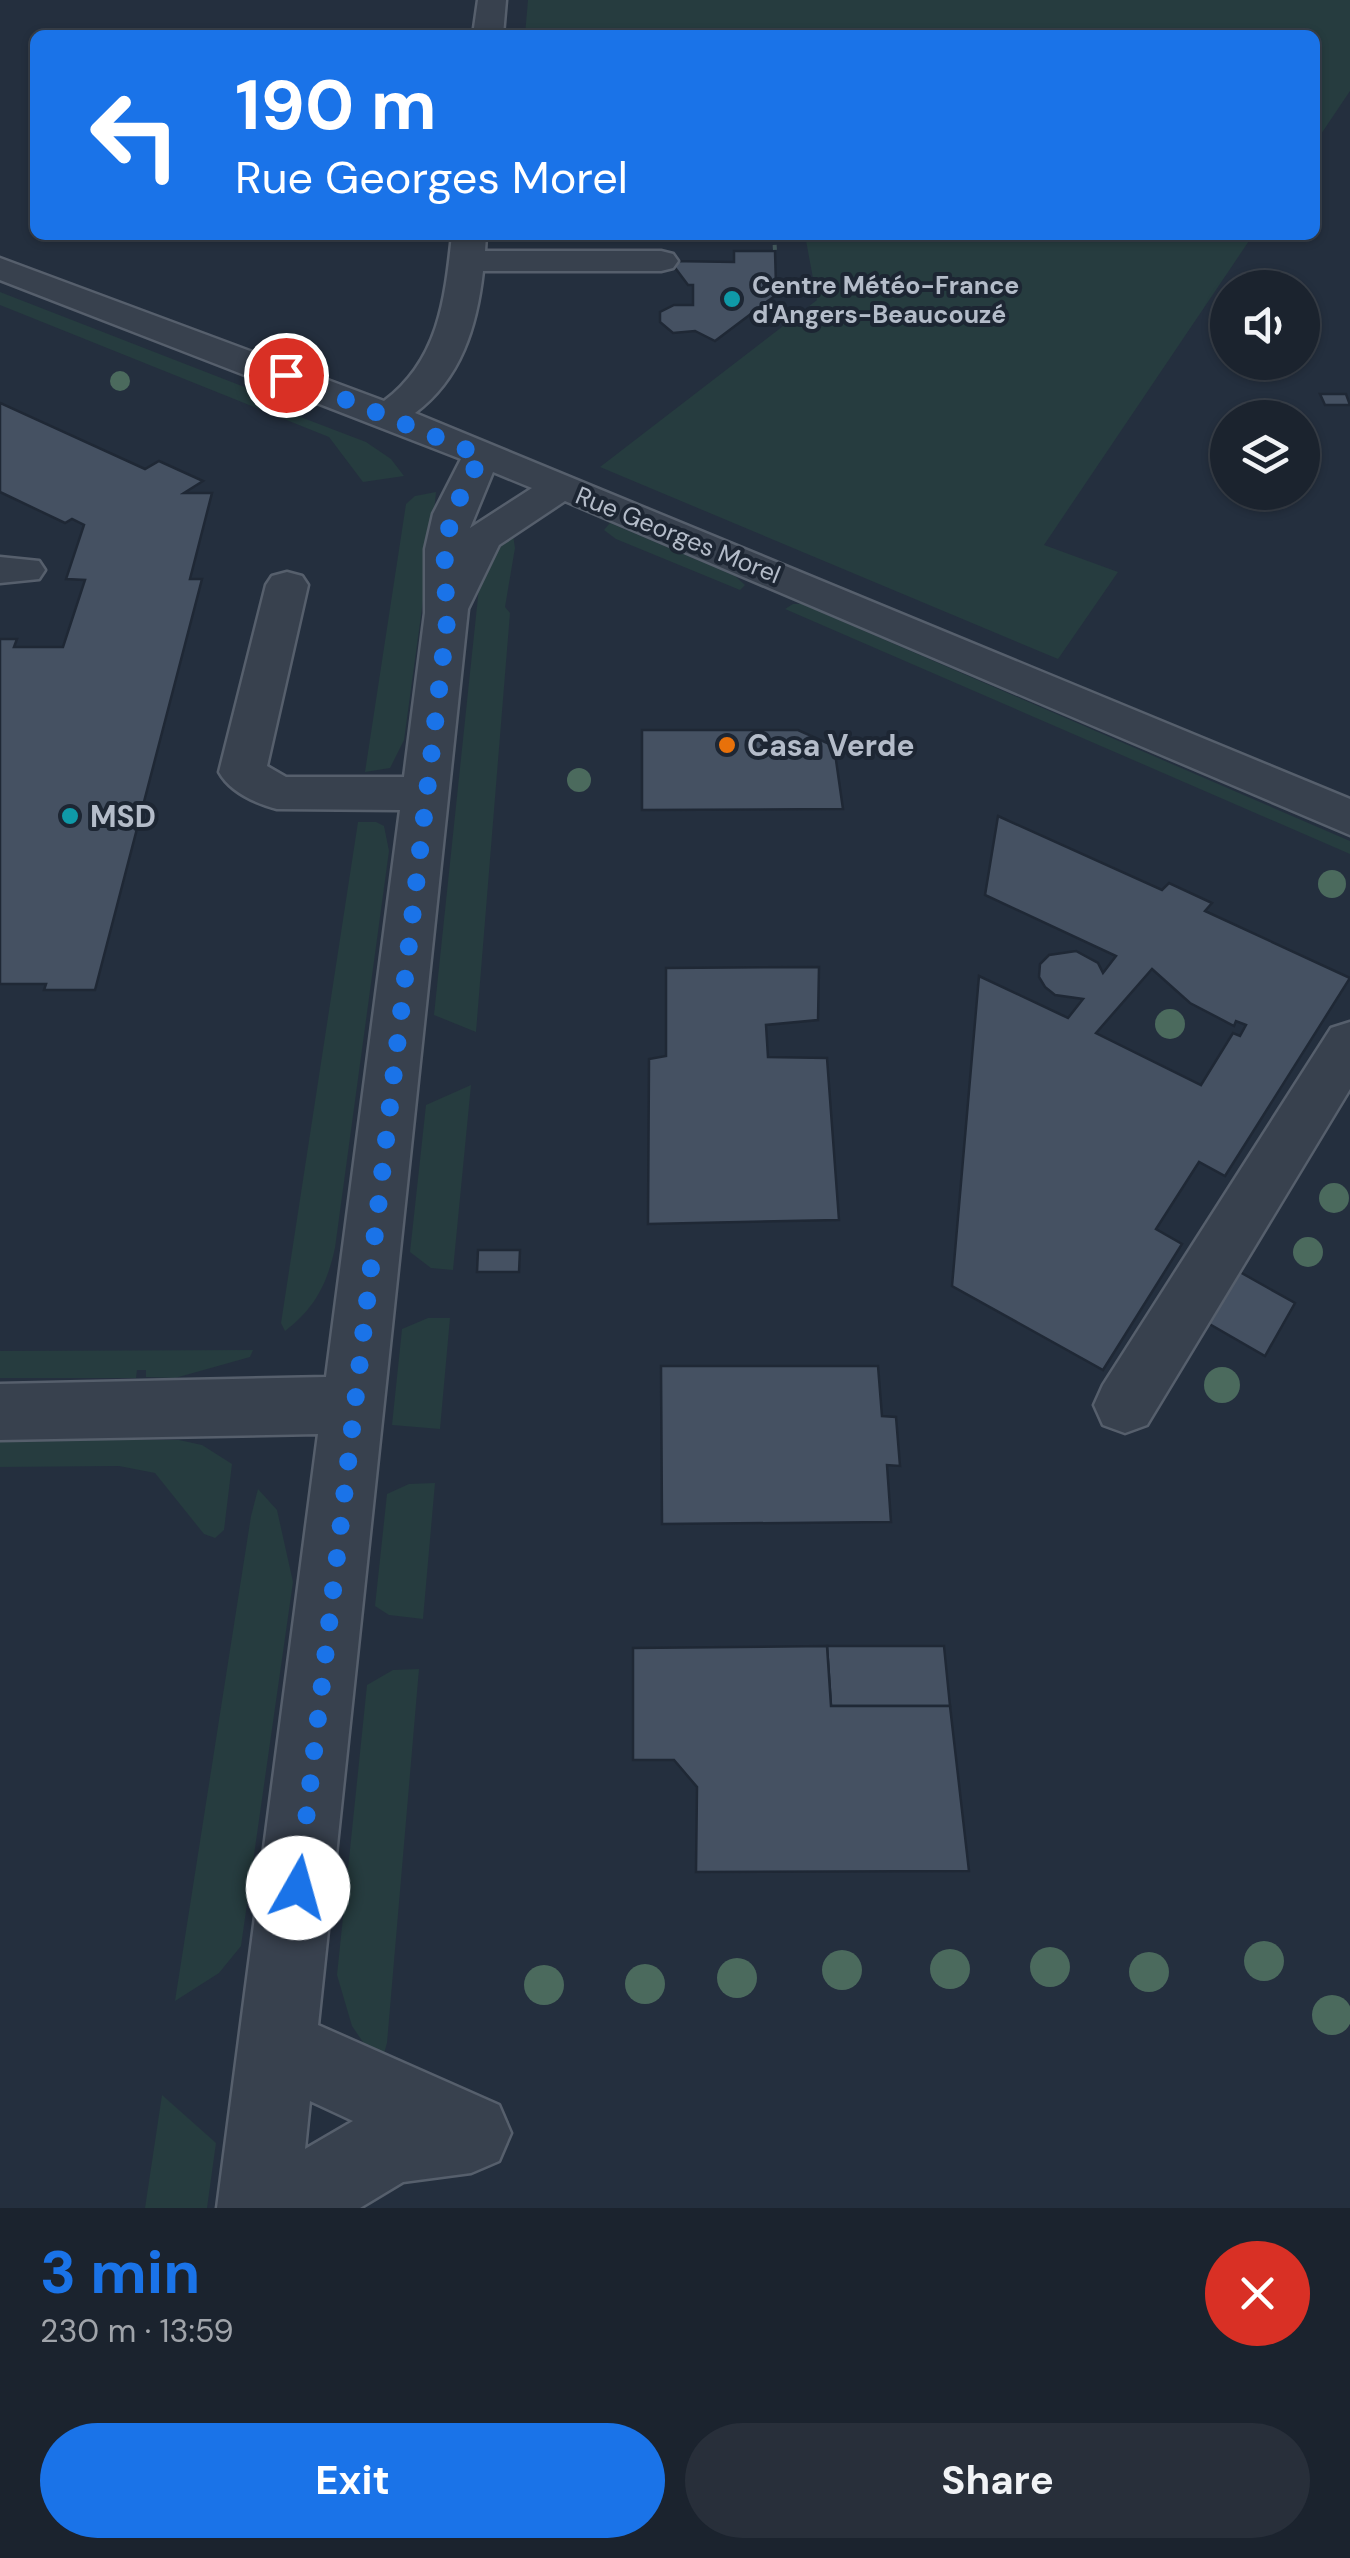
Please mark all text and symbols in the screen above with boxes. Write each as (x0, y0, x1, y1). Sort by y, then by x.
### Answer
text: 190 m (235, 60, 437, 151)
icon: left (70, 70, 200, 200)
text: Rue Georges Morel (235, 148, 628, 207)
place label: Centre Météo-France d'Angers-Beaucouzé (752, 269, 1019, 331)
map controls (1210, 270, 1320, 510)
button: sound (1210, 270, 1320, 380)
marker: Centre Météo-France d'Angers-Beaucouzé (721, 288, 743, 310)
pin (244, 333, 329, 418)
icon: arrive (259, 348, 314, 403)
button: layers (1210, 400, 1320, 510)
street label: Rue Georges Morel (571, 479, 785, 591)
place label: Casa Verde (747, 726, 915, 765)
marker: Casa Verde (716, 734, 738, 756)
place label: MSD (90, 797, 156, 836)
marker: MSD (59, 805, 81, 827)
position arrow (246, 1836, 350, 1940)
text: 3 min (40, 2233, 200, 2312)
button: close (1205, 2241, 1310, 2346)
text: 230 m · 13:59 (40, 2310, 234, 2352)
button: Exit (40, 2423, 665, 2538)
button: Share (685, 2423, 1310, 2538)

